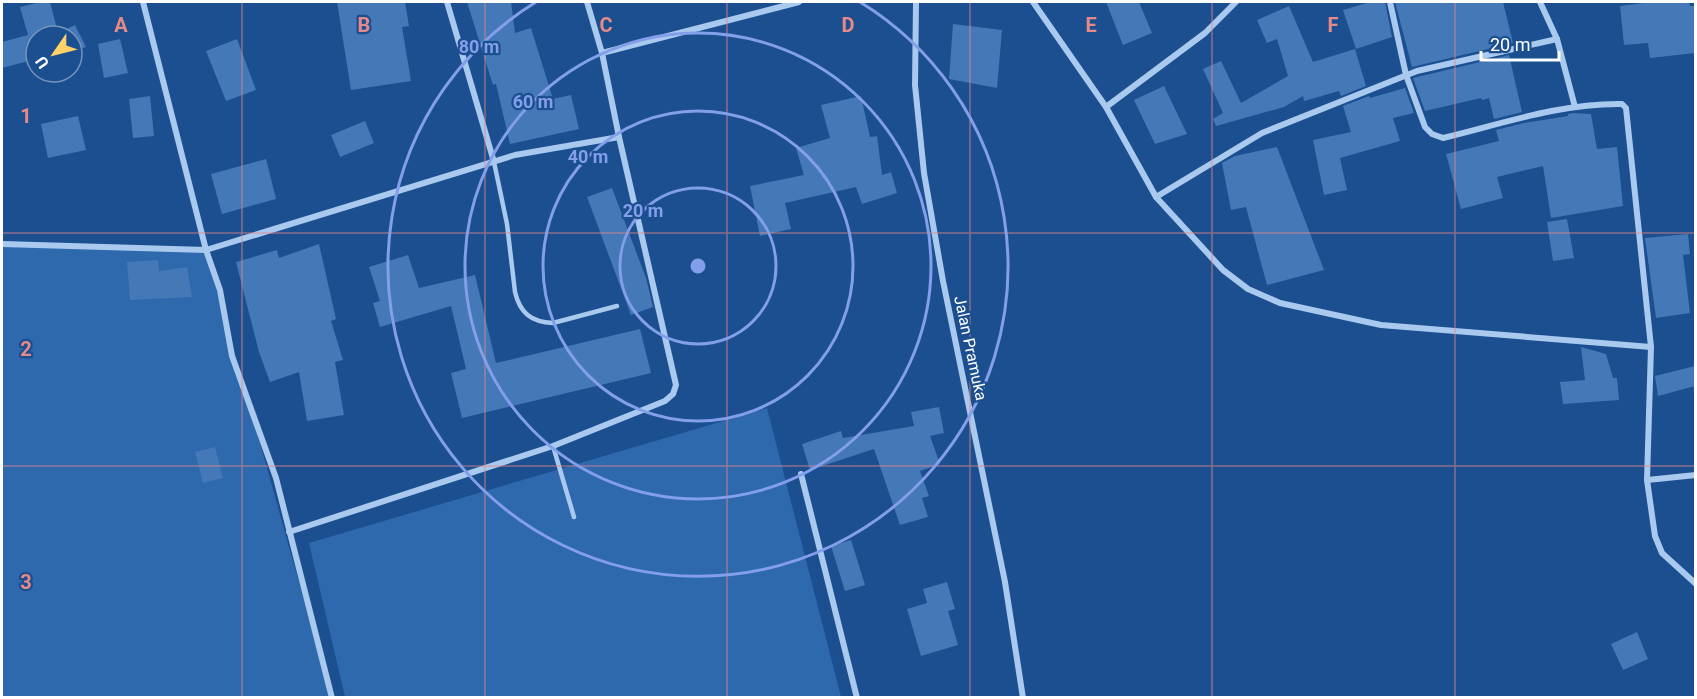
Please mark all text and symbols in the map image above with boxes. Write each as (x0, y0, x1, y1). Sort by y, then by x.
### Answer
text: A (114, 13, 128, 37)
text: B (358, 13, 370, 37)
text: C (599, 13, 613, 37)
text: D (842, 13, 855, 37)
text: E (1085, 13, 1097, 37)
text: F (1328, 13, 1339, 37)
north arrow (24, 24, 84, 84)
scale bar (1481, 24, 1559, 62)
text: 20 m (1490, 34, 1530, 55)
text: 80 m (459, 36, 499, 57)
text: U (31, 53, 53, 72)
text: 60 m (513, 91, 553, 112)
text: 1 (20, 104, 32, 128)
text: 40 m (568, 146, 608, 167)
text: 20 m (623, 200, 663, 221)
centre of rings (688, 256, 708, 276)
street label: Jalan Pramuka (950, 294, 991, 402)
text: 2 (20, 337, 32, 361)
text: 3 (20, 570, 32, 594)

